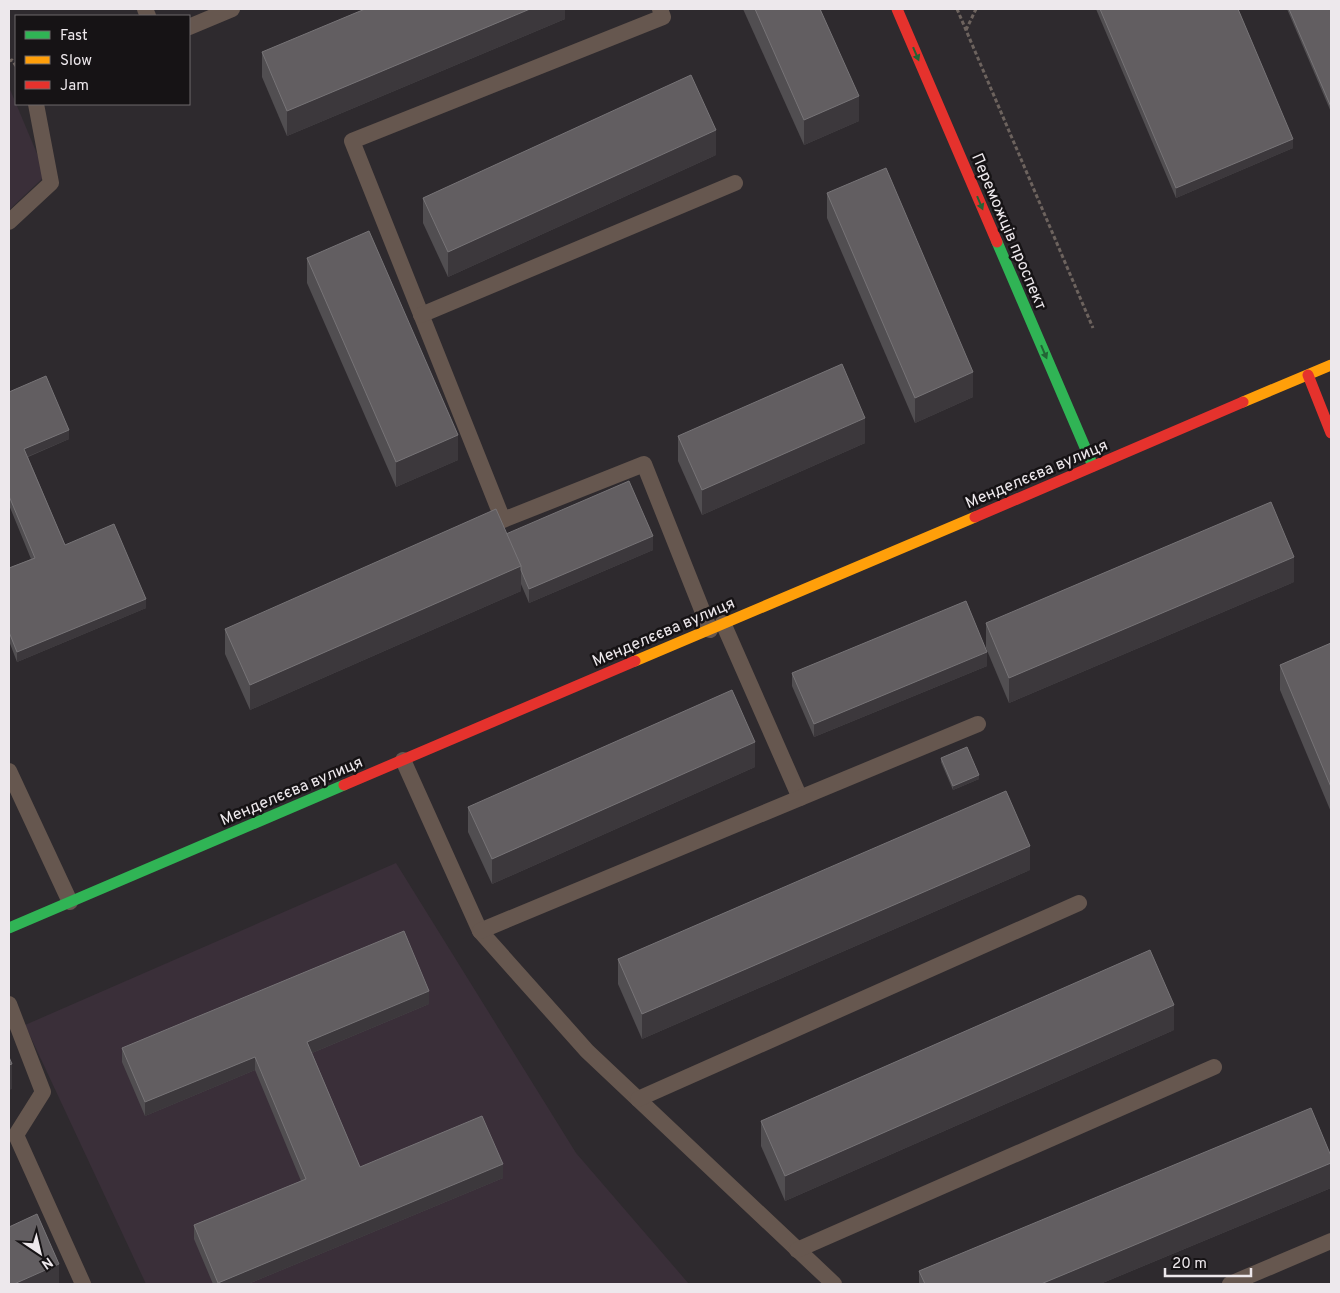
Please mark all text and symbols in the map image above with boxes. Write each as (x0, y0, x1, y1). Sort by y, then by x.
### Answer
legend (15, 15, 190, 105)
text: Fast (60, 27, 88, 46)
one-way arrow (913, 47, 921, 61)
text: Slow (60, 52, 92, 71)
text: Jam (60, 77, 89, 96)
street label: Переможців проспект (966, 151, 1050, 313)
one-way arrow (977, 196, 985, 210)
one-way arrow (1041, 345, 1049, 359)
street label: Менделєєва вулиця (963, 436, 1111, 514)
street label: Менделєєва вулиця (590, 594, 738, 672)
street label: Менделєєва вулиця (218, 753, 366, 831)
north arrow (15, 1228, 65, 1278)
scale bar (1165, 1246, 1251, 1278)
text: N (38, 1253, 56, 1272)
text: 20 m (1172, 1255, 1207, 1274)

